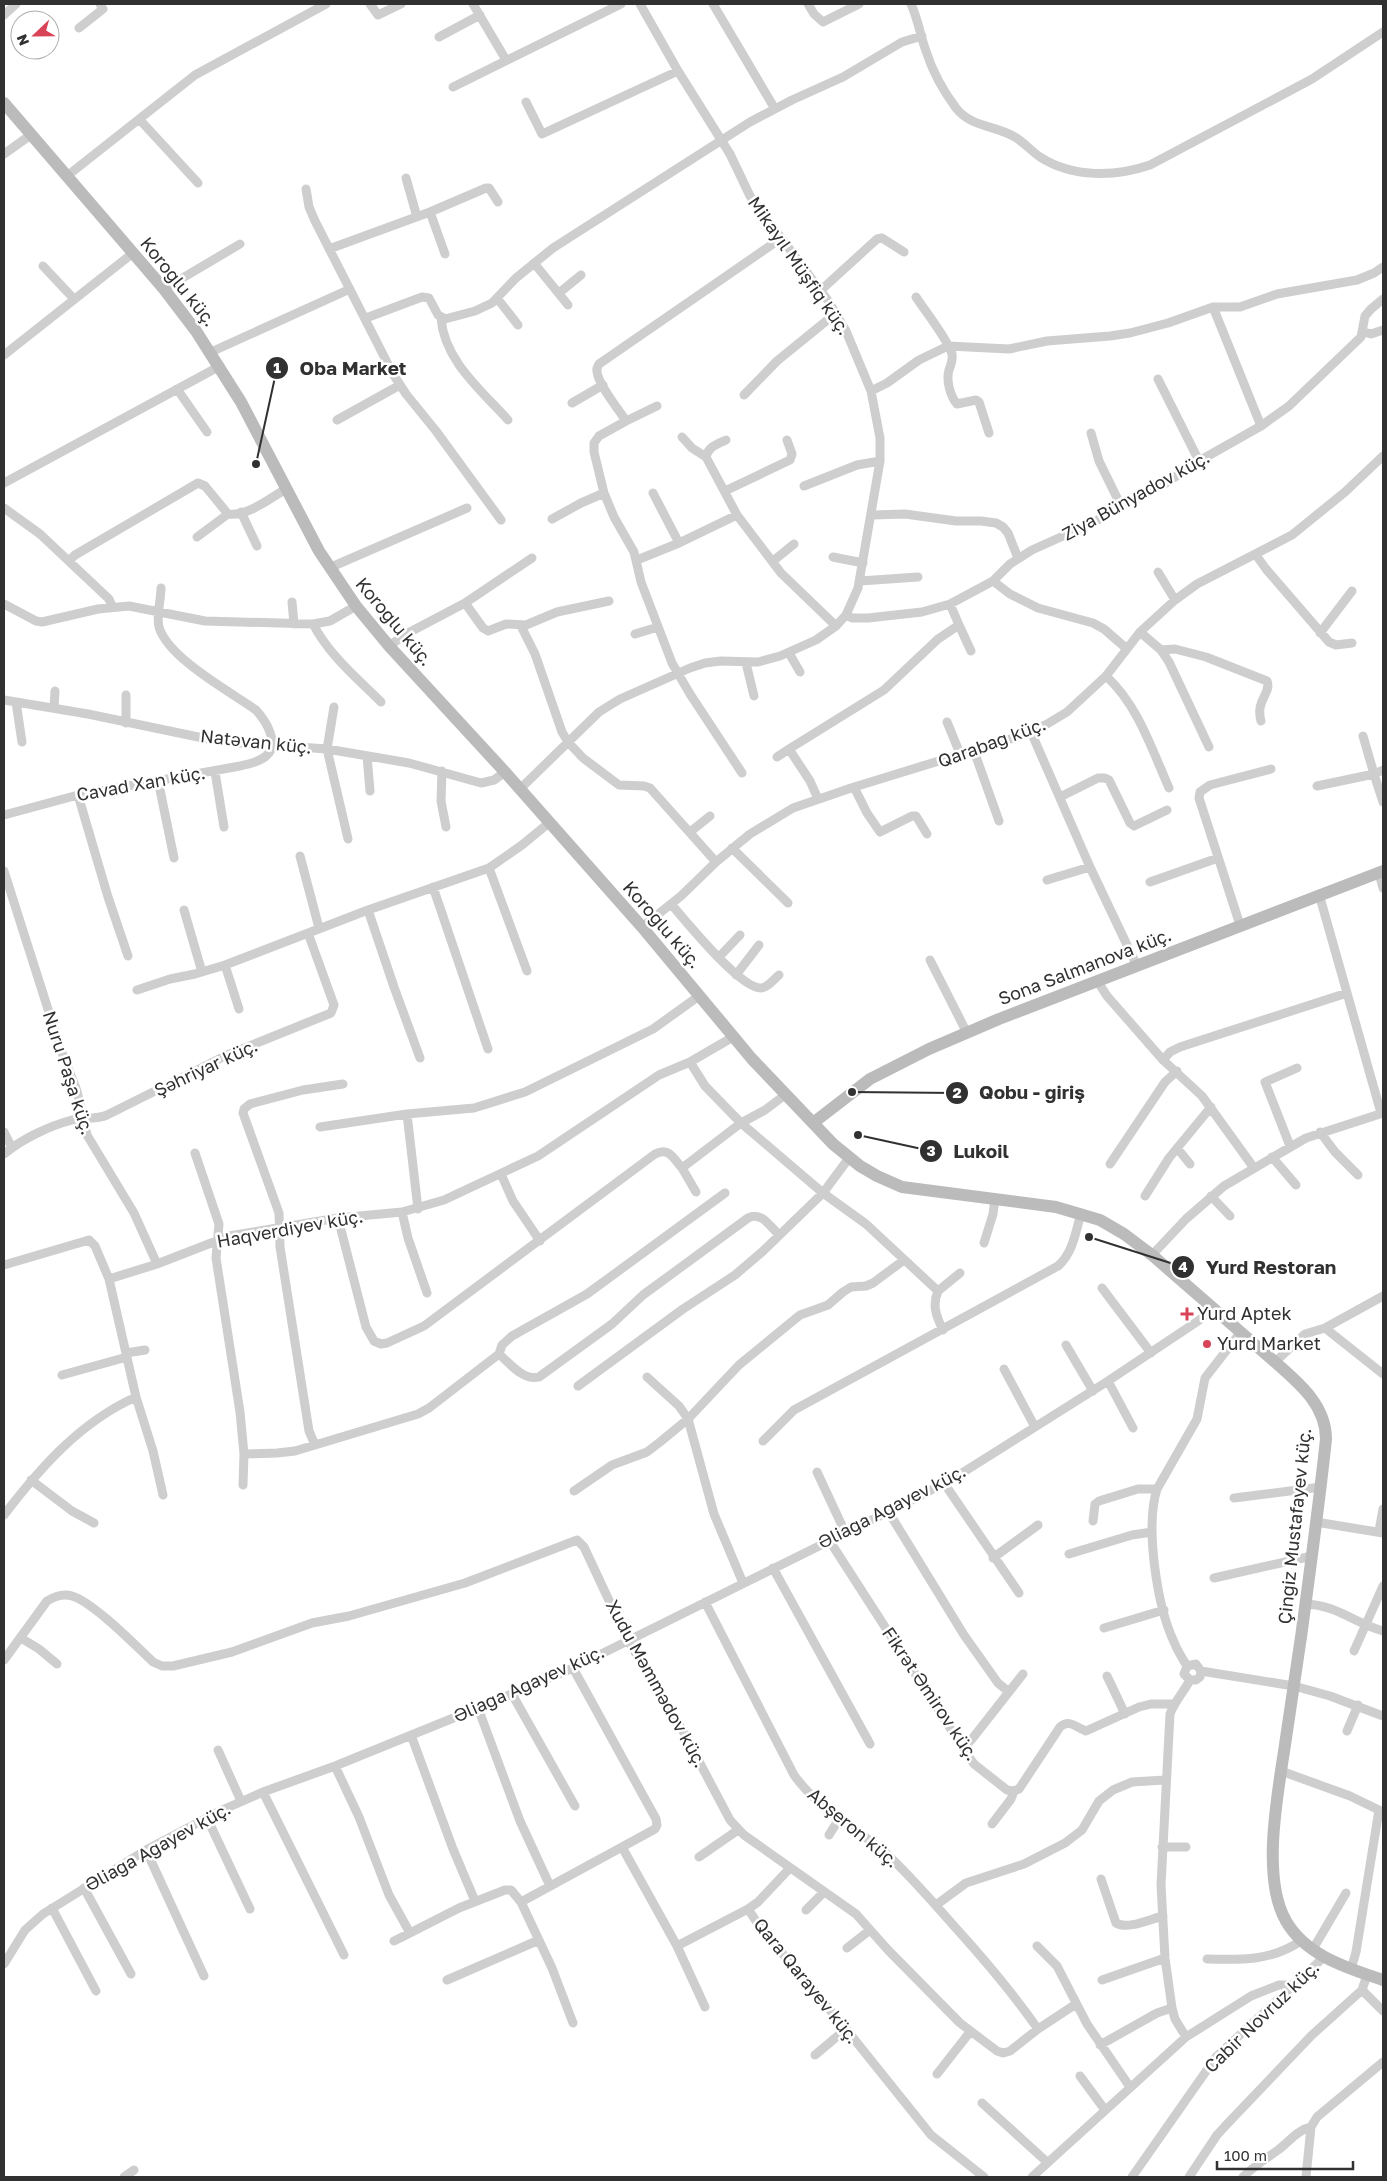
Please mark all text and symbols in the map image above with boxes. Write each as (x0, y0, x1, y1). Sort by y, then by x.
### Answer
north arrow (10, 10, 60, 60)
text: N (13, 32, 32, 48)
street label: Mikayıl Müşfiq küç. (744, 192, 856, 339)
street label: Koroğlu küç. (136, 232, 222, 331)
callout: Oba Market (265, 351, 416, 385)
text: Oba Market (300, 356, 407, 379)
text: 1 (273, 358, 281, 376)
street label: Ziya Bünyadov küç. (1058, 445, 1213, 545)
street label: Koroğlu küç. (351, 573, 438, 670)
street label: Qarabağ küç. (935, 712, 1049, 772)
street label: Natəvan küç. (199, 724, 313, 758)
street label: Cavad Xan küç. (75, 761, 207, 805)
street label: Koroğlu küç. (619, 876, 707, 973)
street label: Sona Salmanova küç. (995, 923, 1174, 1009)
street label: Nuru Paşa küç. (39, 1008, 99, 1137)
street label: Şəhriyar küç. (150, 1034, 261, 1101)
callout: Qobu - giriş (944, 1076, 1095, 1110)
text: Qobu - giriş (979, 1080, 1085, 1103)
text: 2 (952, 1083, 962, 1101)
callout: Lukoil (918, 1134, 1019, 1168)
text: Lukoil (953, 1139, 1009, 1162)
text: 3 (926, 1141, 936, 1159)
street label: Haqverdiyev küç. (215, 1204, 365, 1252)
callout: Yurd Restoran (1171, 1250, 1346, 1284)
text: Yurd Restoran (1206, 1255, 1336, 1278)
text: 4 (1178, 1257, 1188, 1275)
place label: Yurd Aptek (1197, 1302, 1292, 1324)
marker: Yurd Aptek (1181, 1308, 1193, 1320)
place label: Yurd Market (1217, 1332, 1321, 1354)
marker: Yurd Market (1201, 1338, 1213, 1350)
street label: Çingiz Mustafayev küç. (1273, 1427, 1315, 1625)
street label: Əliağa Ağayev küç. (814, 1459, 969, 1553)
street label: Xudu Məmmədov küç. (602, 1596, 712, 1771)
street label: Fikrət Əmirov küç. (878, 1622, 984, 1764)
street label: Əliağa Ağayev küç. (450, 1640, 608, 1726)
street label: Abşeron küç. (804, 1783, 904, 1872)
street label: Əliağa Ağayev küç. (81, 1797, 234, 1895)
street label: Qara Qarayev küç. (749, 1913, 864, 2048)
street label: Cabir Novruz küç. (1199, 1956, 1323, 2077)
scale bar (1217, 2138, 1353, 2170)
text: 100 m (1224, 2146, 1267, 2164)

